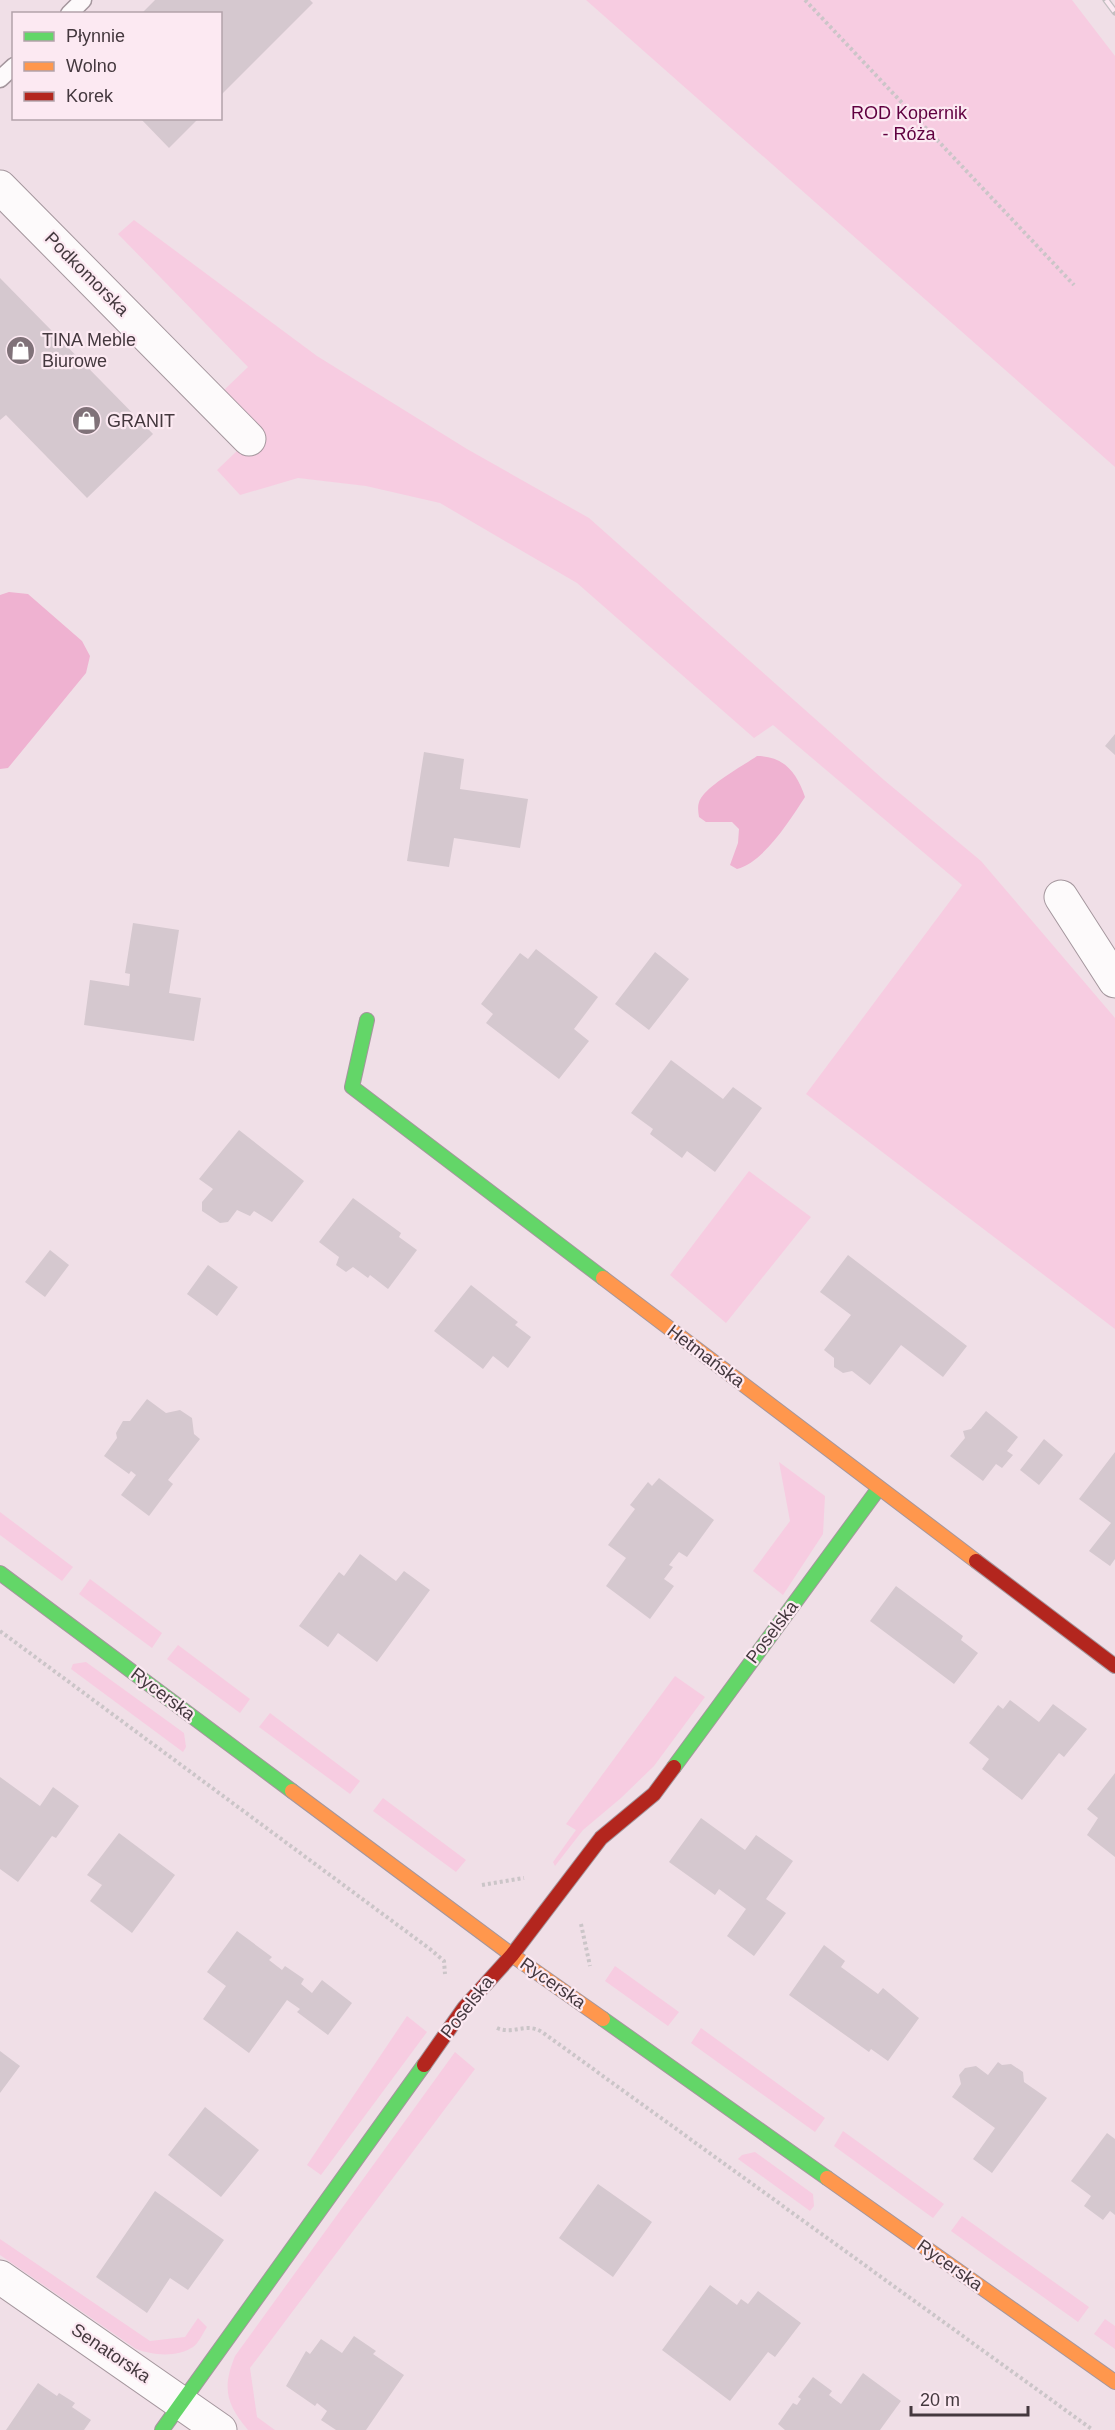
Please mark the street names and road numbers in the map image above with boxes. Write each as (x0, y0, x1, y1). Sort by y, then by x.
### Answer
street label: Podkomorska (41, 228, 134, 321)
street label: Hetmańska (664, 1321, 749, 1392)
street label: Poselska (742, 1596, 803, 1667)
street label: Rycerska (127, 1663, 200, 1725)
street label: Rycerska (517, 1953, 590, 2013)
street label: Poselska (437, 1971, 498, 2042)
street label: Rycerska (914, 2235, 987, 2295)
street label: Senatorska (68, 2319, 155, 2387)

